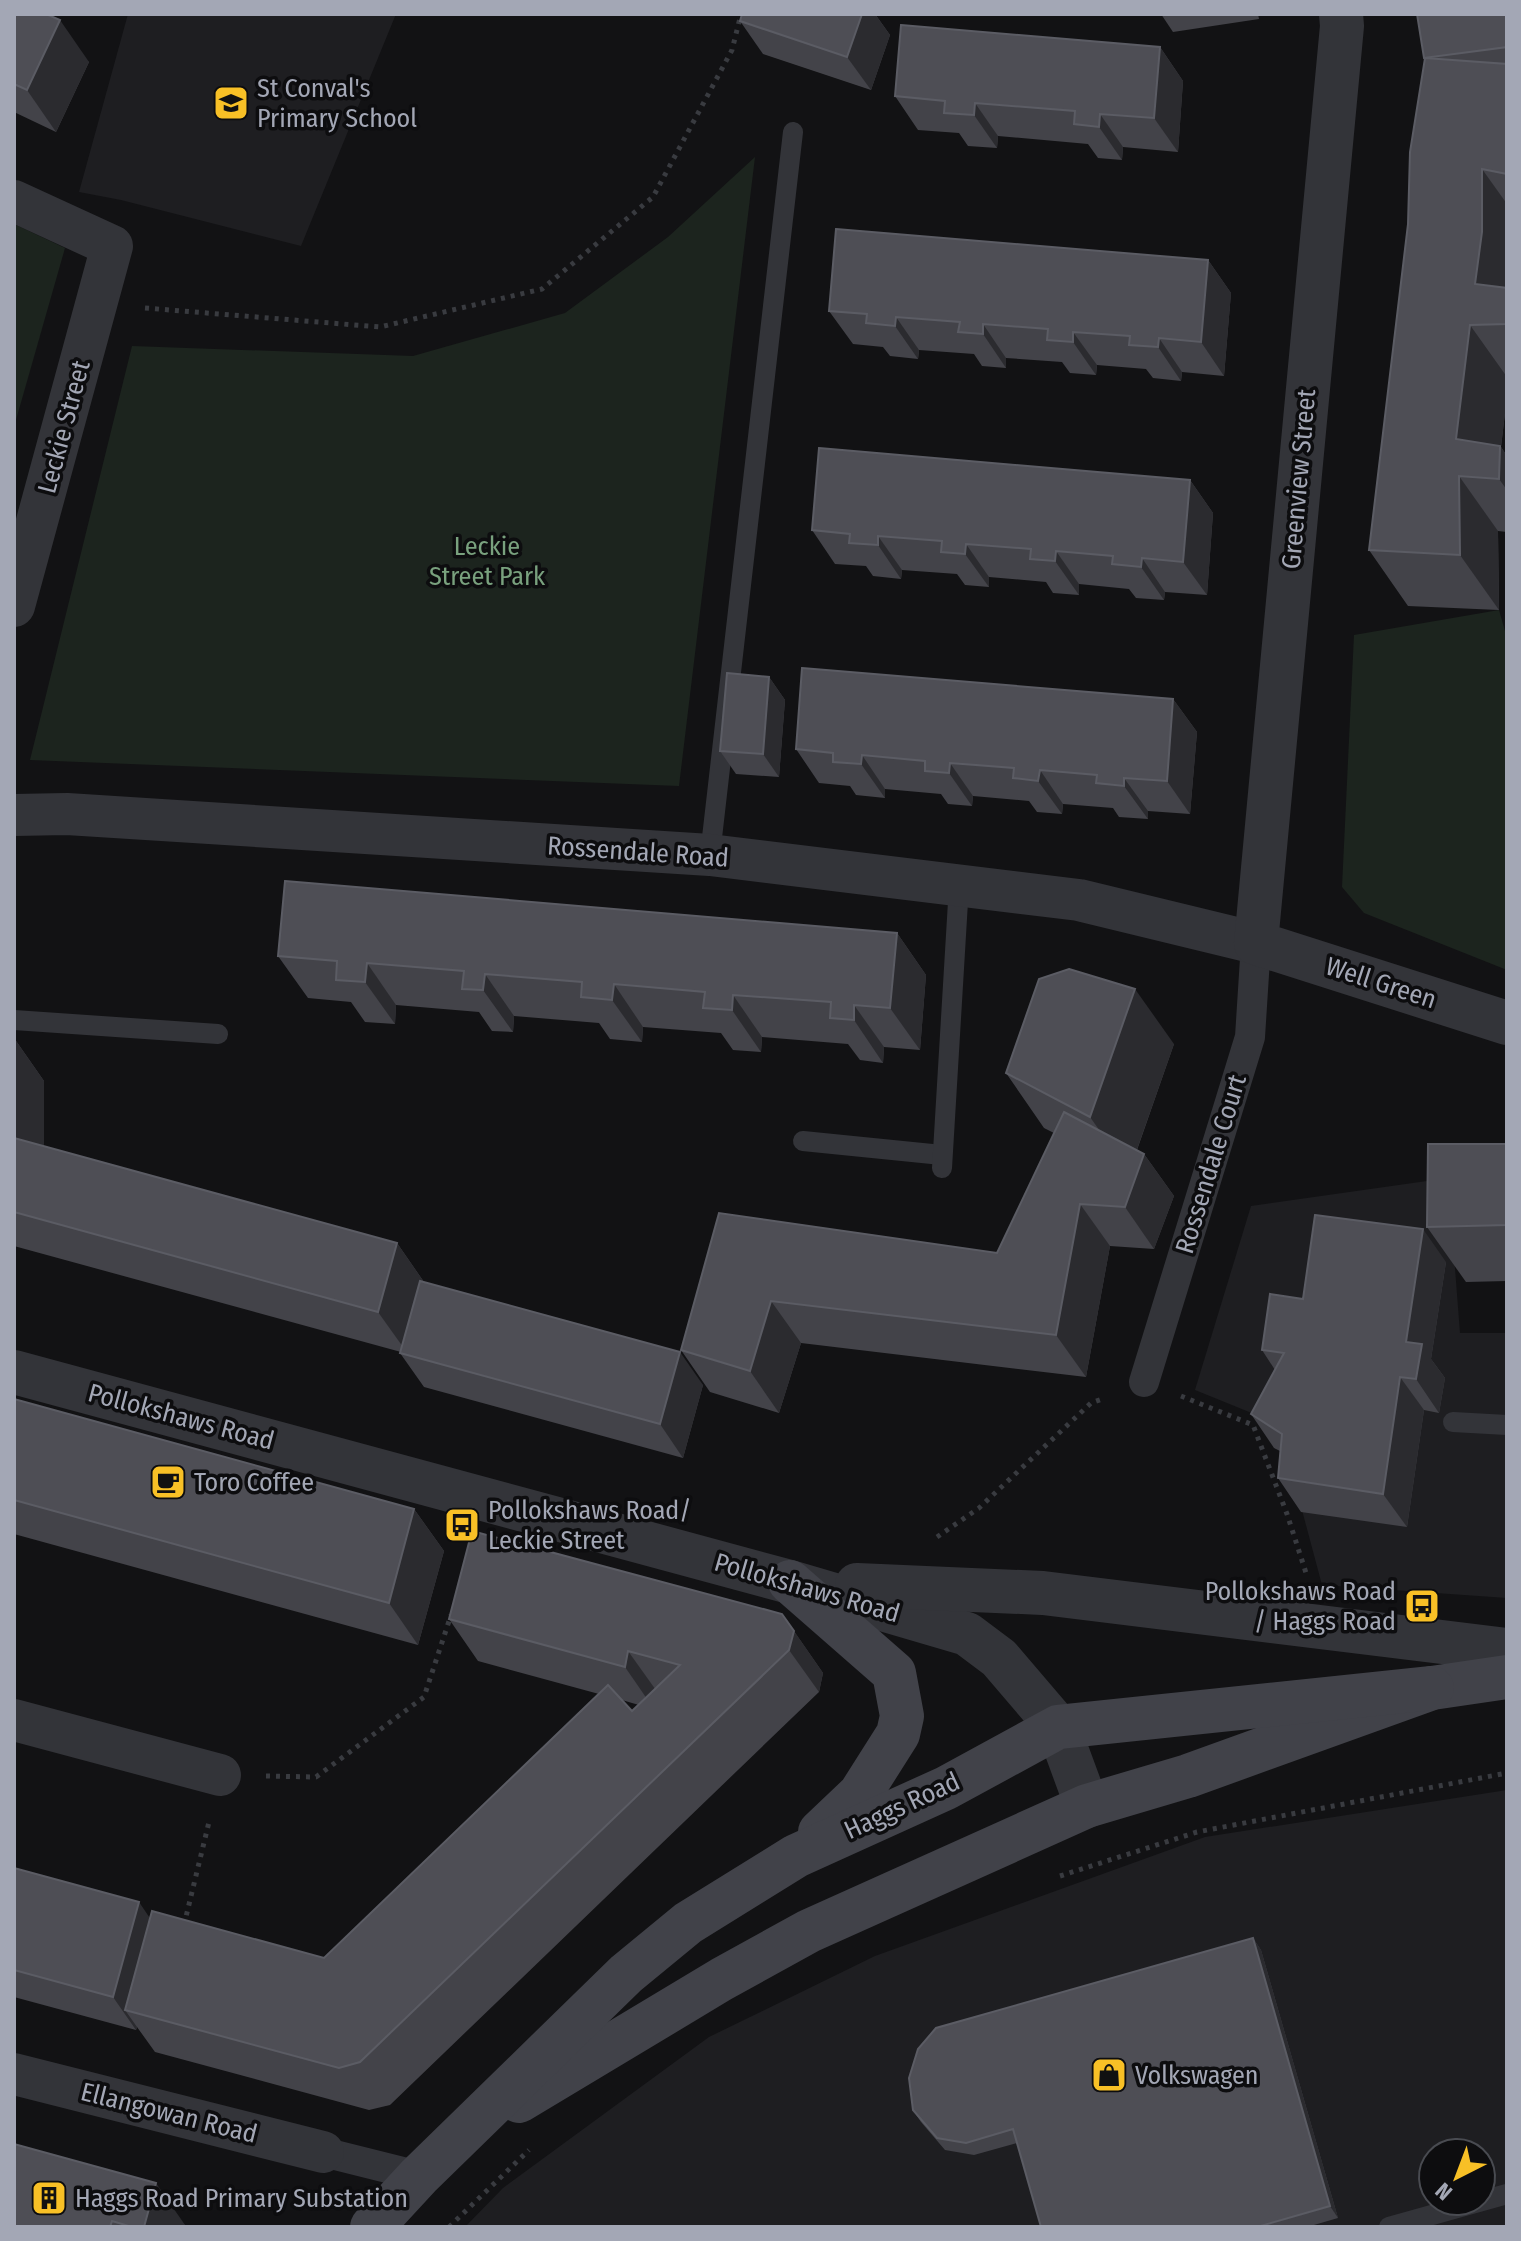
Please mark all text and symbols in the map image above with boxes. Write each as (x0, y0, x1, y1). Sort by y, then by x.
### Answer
place label: St Conval's Primary School (257, 73, 417, 134)
school or university icon: St Conval's Primary School (212, 84, 250, 122)
street label: Leckie Street (31, 357, 97, 497)
street label: Greenview Street (1276, 387, 1322, 570)
park label: Leckie Street Park (429, 531, 546, 592)
street label: Rossendale Road (546, 830, 730, 874)
street label: Well Green (1322, 951, 1440, 1015)
street label: Rossendale Court (1169, 1070, 1253, 1257)
street label: Pollokshaws Road (85, 1377, 277, 1457)
cafe icon: Toro Coffee (149, 1463, 187, 1501)
place label: Toro Coffee (194, 1467, 314, 1498)
place label: Pollokshaws Road/ Leckie Street (488, 1495, 691, 1556)
bus stop icon: Pollokshaws Road/ Leckie Street (443, 1506, 481, 1544)
street label: Pollokshaws Road (711, 1547, 903, 1629)
place label: Pollokshaws Road / Haggs Road (1205, 1576, 1396, 1637)
bus stop icon: Pollokshaws Road / Haggs Road (1403, 1587, 1441, 1625)
street label: Haggs Road (839, 1766, 965, 1846)
shop icon: Volkswagen (1090, 2056, 1128, 2094)
place label: Volkswagen (1135, 2060, 1259, 2091)
street label: Ellangowan Road (78, 2076, 260, 2150)
north arrow (1417, 2137, 1497, 2217)
text: N (1430, 2177, 1458, 2206)
building icon: Haggs Road Primary Substation (30, 2179, 68, 2217)
place label: Haggs Road Primary Substation (75, 2183, 408, 2214)

